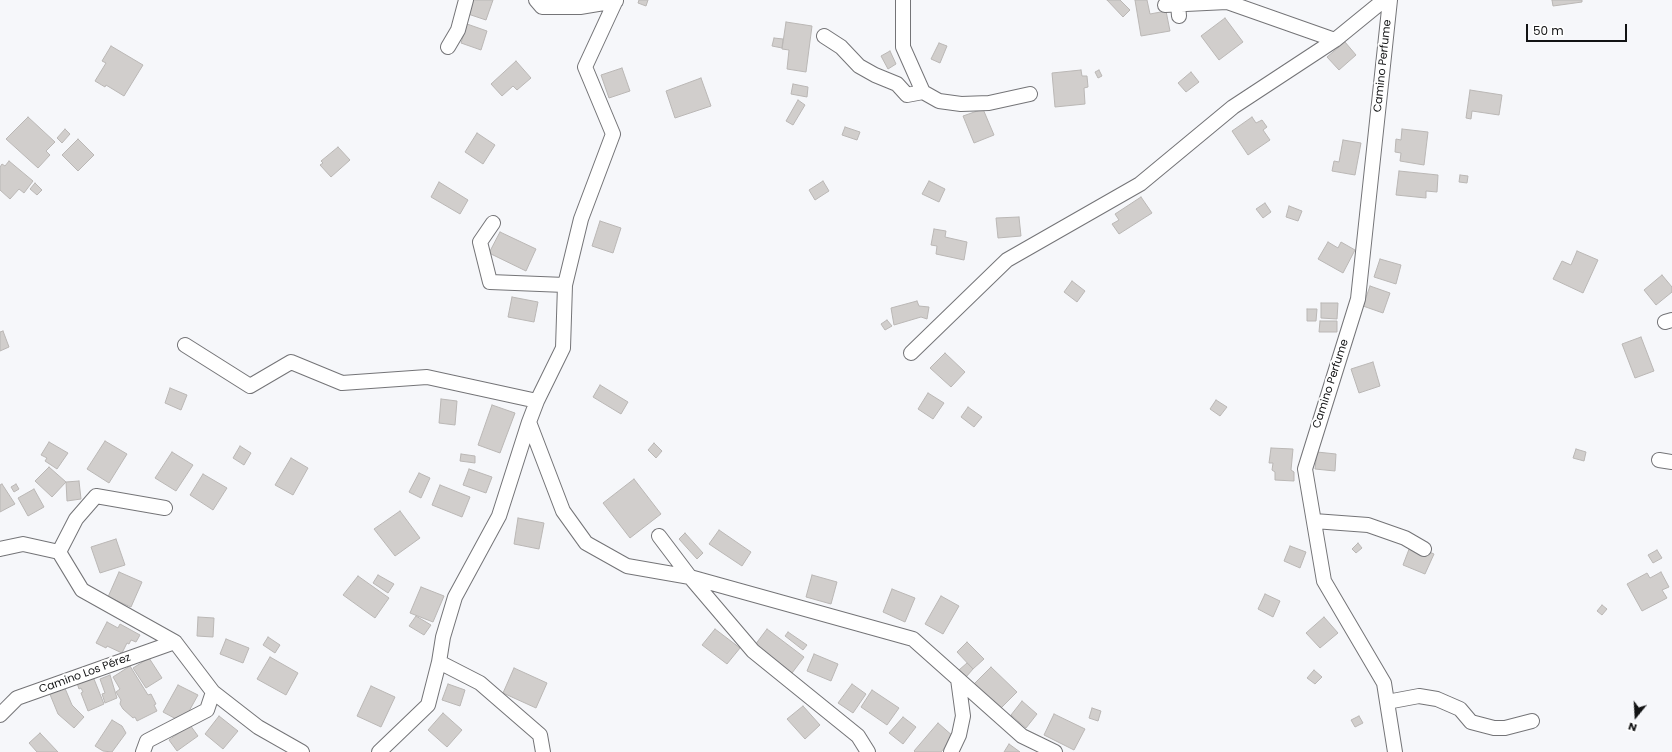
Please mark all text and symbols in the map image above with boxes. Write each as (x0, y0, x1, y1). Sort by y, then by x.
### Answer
scale bar (1528, 16, 1629, 42)
street label: Camino Perfume (1372, 19, 1394, 113)
text: 50 m (1533, 22, 1564, 39)
street label: Camino Perfume (1310, 338, 1352, 430)
street label: Camino Los Pérez (37, 651, 133, 697)
north arrow (1616, 696, 1656, 736)
text: N (1626, 719, 1639, 736)

